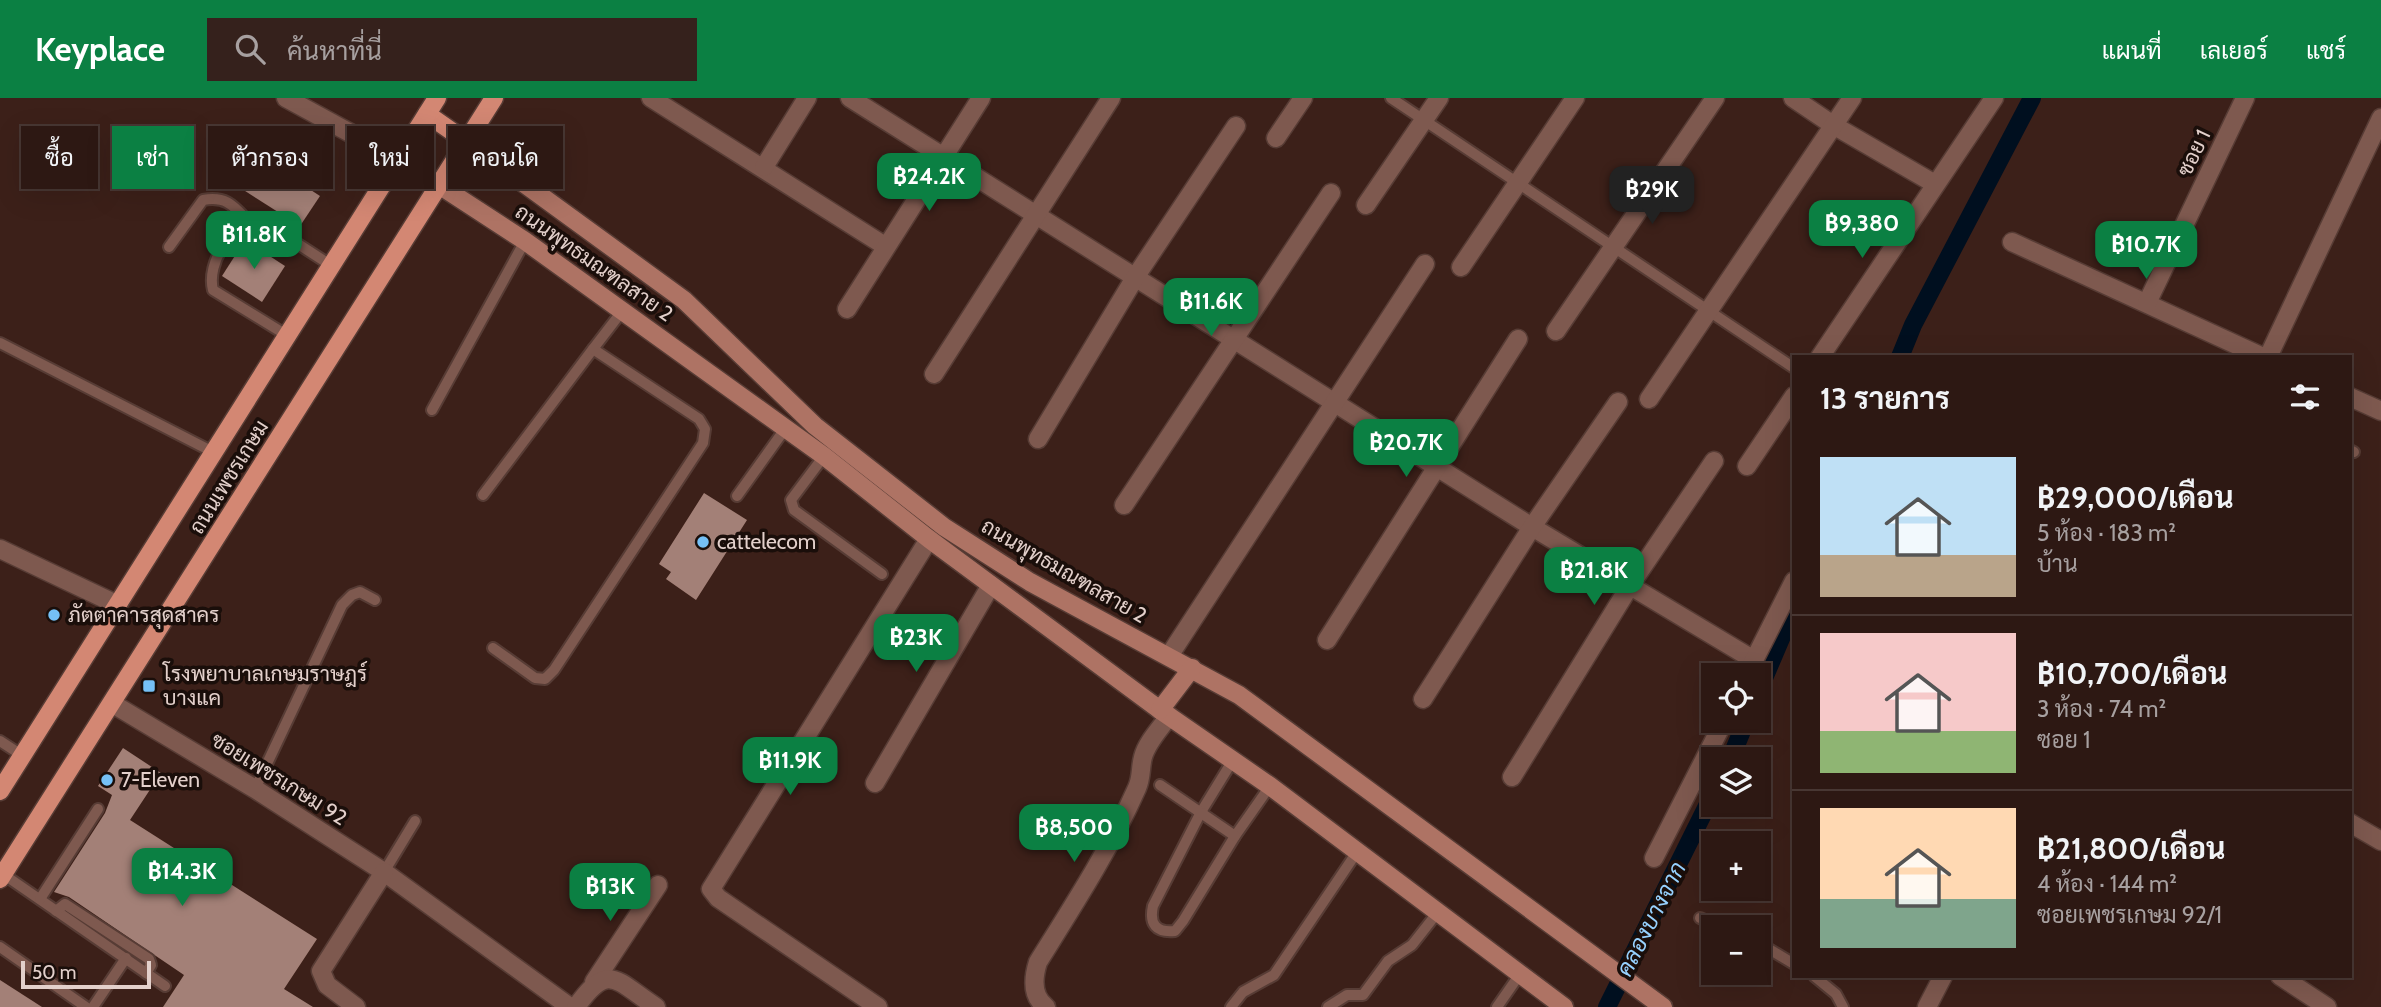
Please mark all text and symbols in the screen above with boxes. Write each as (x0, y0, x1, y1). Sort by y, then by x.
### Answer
search box (207, 18, 697, 81)
text: Keyplace (35, 29, 165, 69)
icon: search (231, 30, 269, 68)
text: ค้นหาที่นี่ (287, 35, 382, 67)
text: แผนที่ (2102, 36, 2162, 65)
text: เลเยอร์ (2200, 36, 2268, 65)
text: แชร์ (2306, 36, 2346, 65)
street label: ซอย 1 (2172, 125, 2215, 180)
chip: ซื้อ (21, 126, 98, 189)
chip: เช่า (112, 126, 194, 189)
chip: ตัวกรอง (208, 126, 333, 189)
chip: ใหม่ (347, 126, 434, 189)
chip: คอนโด (448, 126, 563, 189)
pin: ฿24.2K (872, 153, 986, 213)
text: ฿24.2K (893, 162, 965, 190)
pin: ฿29K (1611, 166, 1693, 226)
text: ฿29K (1625, 175, 1679, 203)
street label: ถนนพุทธมณฑลสาย 2 (509, 199, 678, 328)
pin: ฿9,380 (1805, 200, 1919, 260)
text: ฿9,380 (1825, 209, 1899, 237)
pin: ฿11.8K (197, 212, 311, 271)
text: ฿11.8K (222, 220, 286, 248)
pin: ฿10.7K (2089, 222, 2203, 281)
text: ฿10.7K (2111, 230, 2181, 258)
pin: ฿11.6K (1154, 278, 1268, 338)
text: ฿11.6K (1179, 287, 1243, 315)
icon: filters (2286, 378, 2324, 416)
text: 13 รายการ (1820, 380, 1950, 417)
street label: ถนนเพชรเกษม (184, 415, 273, 538)
pin: ฿20.7K (1349, 420, 1463, 479)
text: ฿20.7K (1369, 428, 1443, 456)
text: ฿29,000/เดือน (2037, 479, 2234, 516)
icon: home (1876, 485, 1960, 569)
street label: ถนนพุทธมณฑลสาย 2 (976, 513, 1151, 630)
text: 5 ห้อง · 183 m² (2037, 519, 2176, 547)
place label: cattelecom (717, 529, 816, 554)
marker: cattelecom (695, 534, 711, 550)
pin: ฿21.8K (1537, 547, 1651, 607)
text: บ้าน (2037, 550, 2078, 578)
text: ฿21.8K (1560, 556, 1628, 584)
place label: ภัตตาคารสุดสาคร (68, 602, 219, 629)
marker: ภัตตาคารสุดสาคร (46, 607, 62, 623)
pin: ฿23K (875, 614, 957, 674)
text: ฿23K (890, 623, 942, 651)
text: ฿10,700/เดือน (2037, 655, 2227, 692)
place label: โรงพยาบาลเกษมราษฎร์ บางแค (162, 660, 367, 710)
icon: home (1876, 661, 1960, 745)
map controls (1701, 663, 1771, 985)
button: locate (1701, 663, 1771, 733)
marker: โรงพยาบาลเกษมราษฎร์ บางแค (141, 678, 157, 694)
text: 3 ห้อง · 74 m² (2037, 695, 2166, 723)
text: ซอย 1 (2037, 726, 2091, 754)
street label: ซอยเพชรเกษม 92 (207, 727, 352, 830)
pin: ฿11.9K (733, 738, 847, 797)
text: ฿11.9K (759, 746, 821, 774)
button: layers (1701, 747, 1771, 817)
place label: 7-Eleven (121, 767, 200, 792)
marker: 7-Eleven (99, 772, 115, 788)
pin: ฿8,500 (1017, 804, 1131, 864)
text: ฿8,500 (1035, 813, 1113, 841)
text: ฿21,800/เดือน (2037, 830, 2226, 867)
button: + (1701, 831, 1771, 901)
icon: home (1876, 836, 1960, 920)
pin: ฿14.3K (125, 848, 239, 908)
text: ฿14.3K (148, 857, 216, 885)
water label: คลองบางจาก (1610, 857, 1692, 981)
pin: ฿13K (569, 864, 651, 923)
text: 4 ห้อง · 144 m² (2037, 870, 2177, 898)
text: ฿13K (585, 872, 635, 900)
text: ซอยเพชรเกษม 92/1 (2037, 901, 2222, 929)
button: − (1701, 915, 1771, 985)
scale bar (21, 958, 150, 990)
text: 50 m (32, 961, 76, 984)

